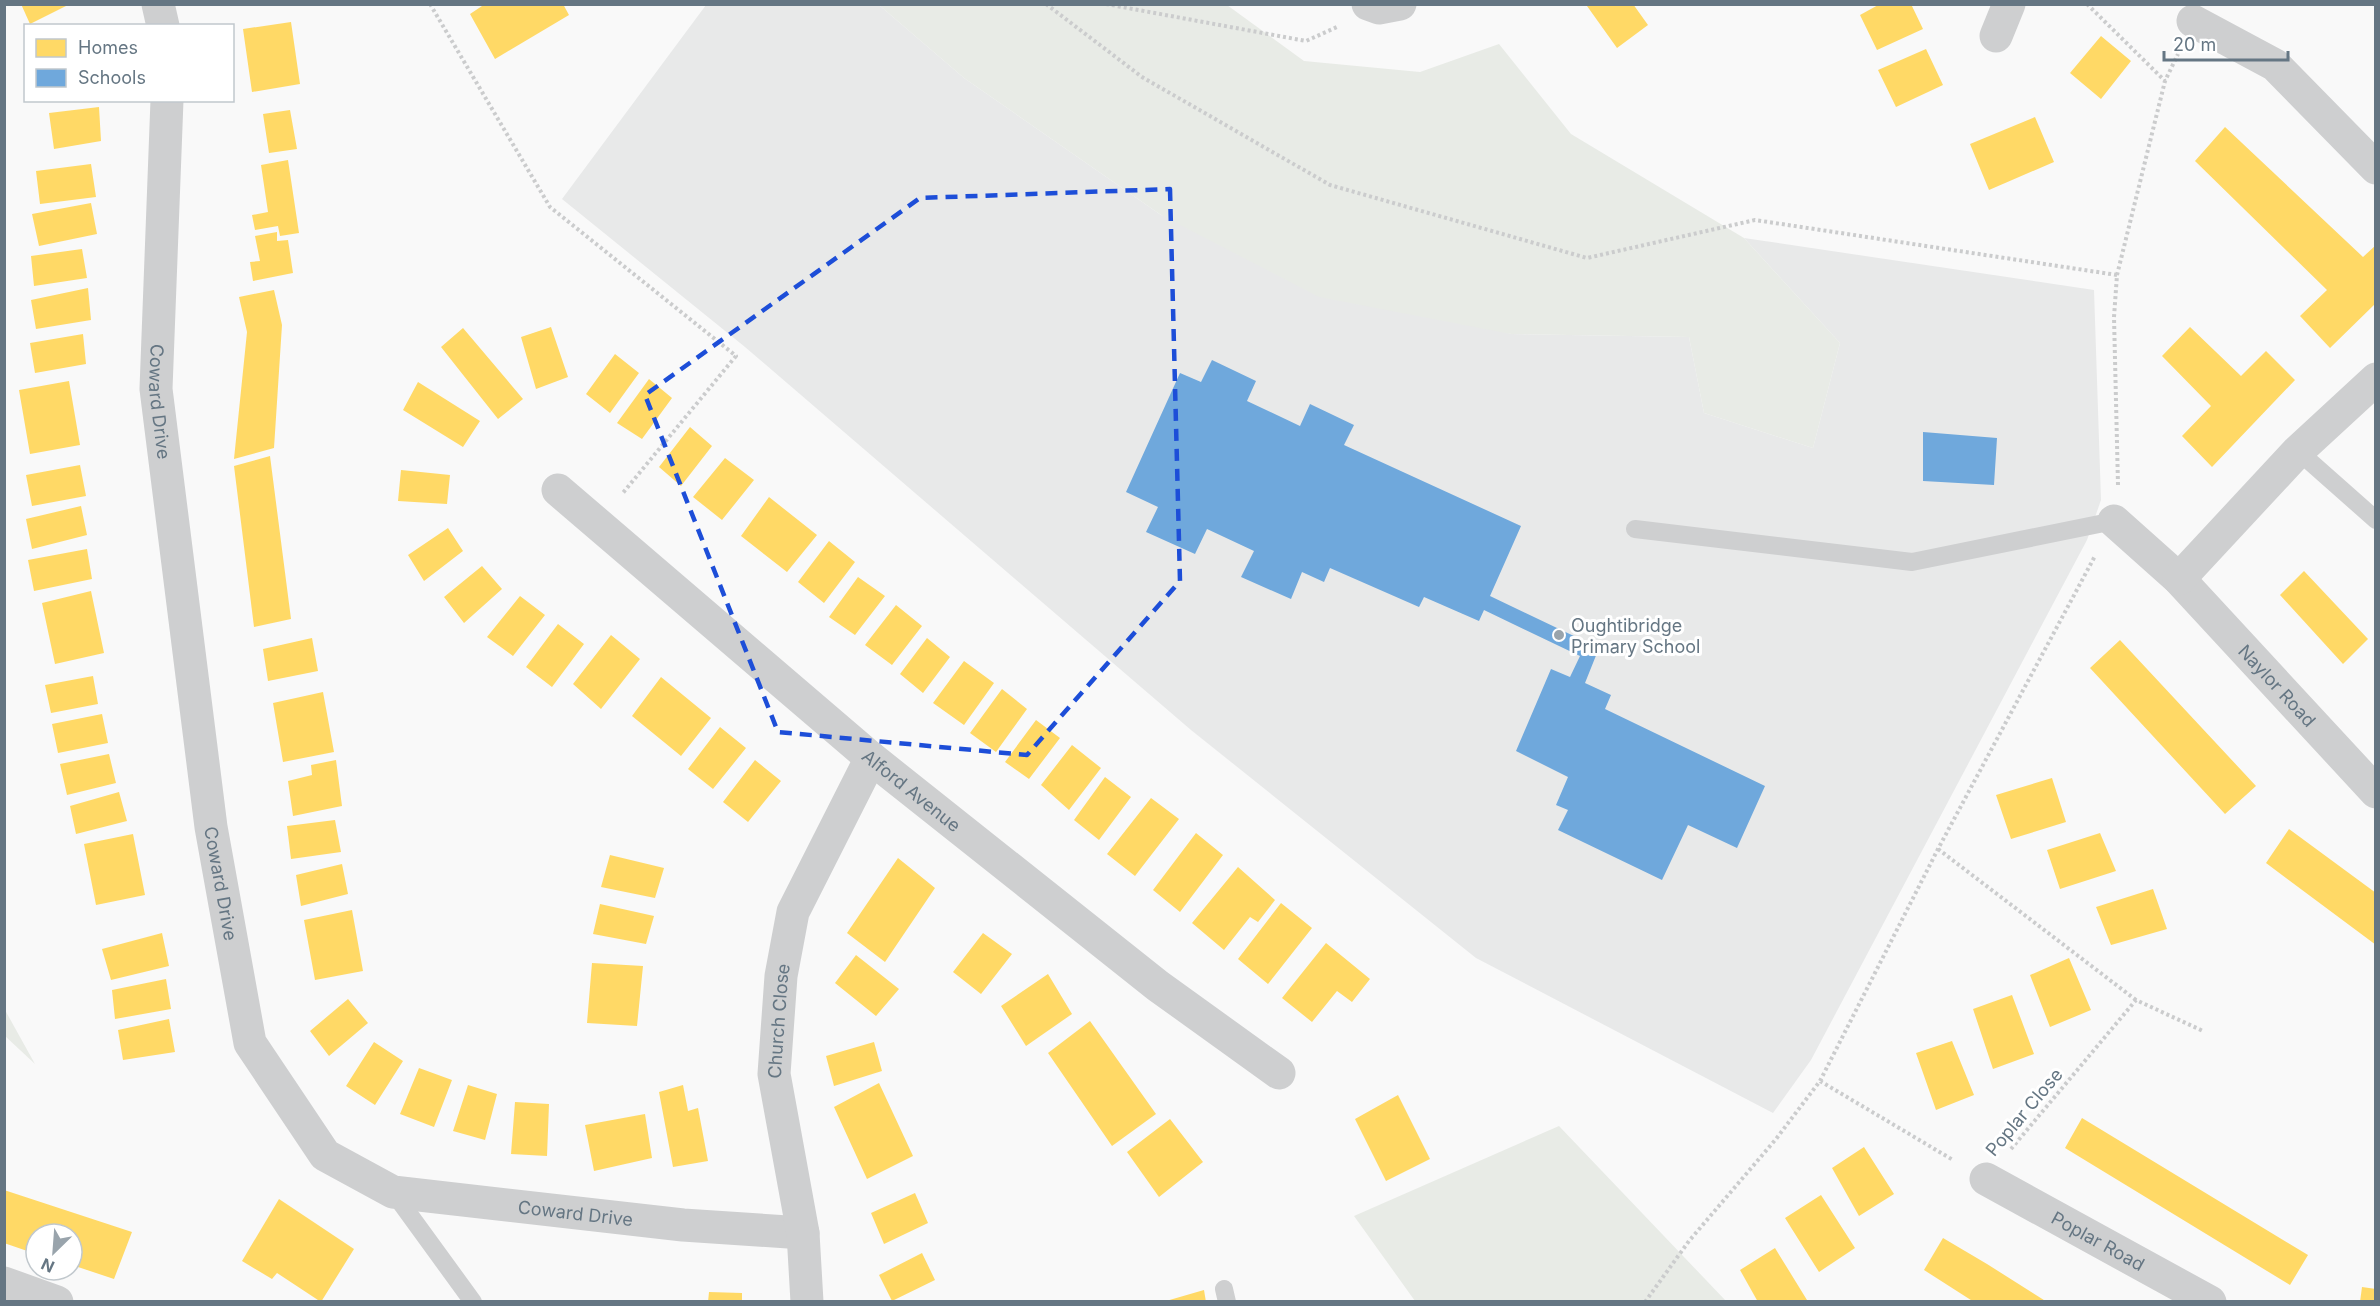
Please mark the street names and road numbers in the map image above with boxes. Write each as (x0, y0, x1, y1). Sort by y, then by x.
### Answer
street label: Coward Drive (145, 344, 175, 460)
street label: Naylor Road (2234, 640, 2320, 731)
street label: Alford Avenue (858, 745, 965, 836)
street label: Coward Drive (201, 825, 242, 942)
street label: Church Close (763, 962, 794, 1079)
street label: Poplar Close (1981, 1064, 2067, 1160)
street label: Coward Drive (517, 1196, 634, 1230)
street label: Poplar Road (2048, 1207, 2148, 1275)

